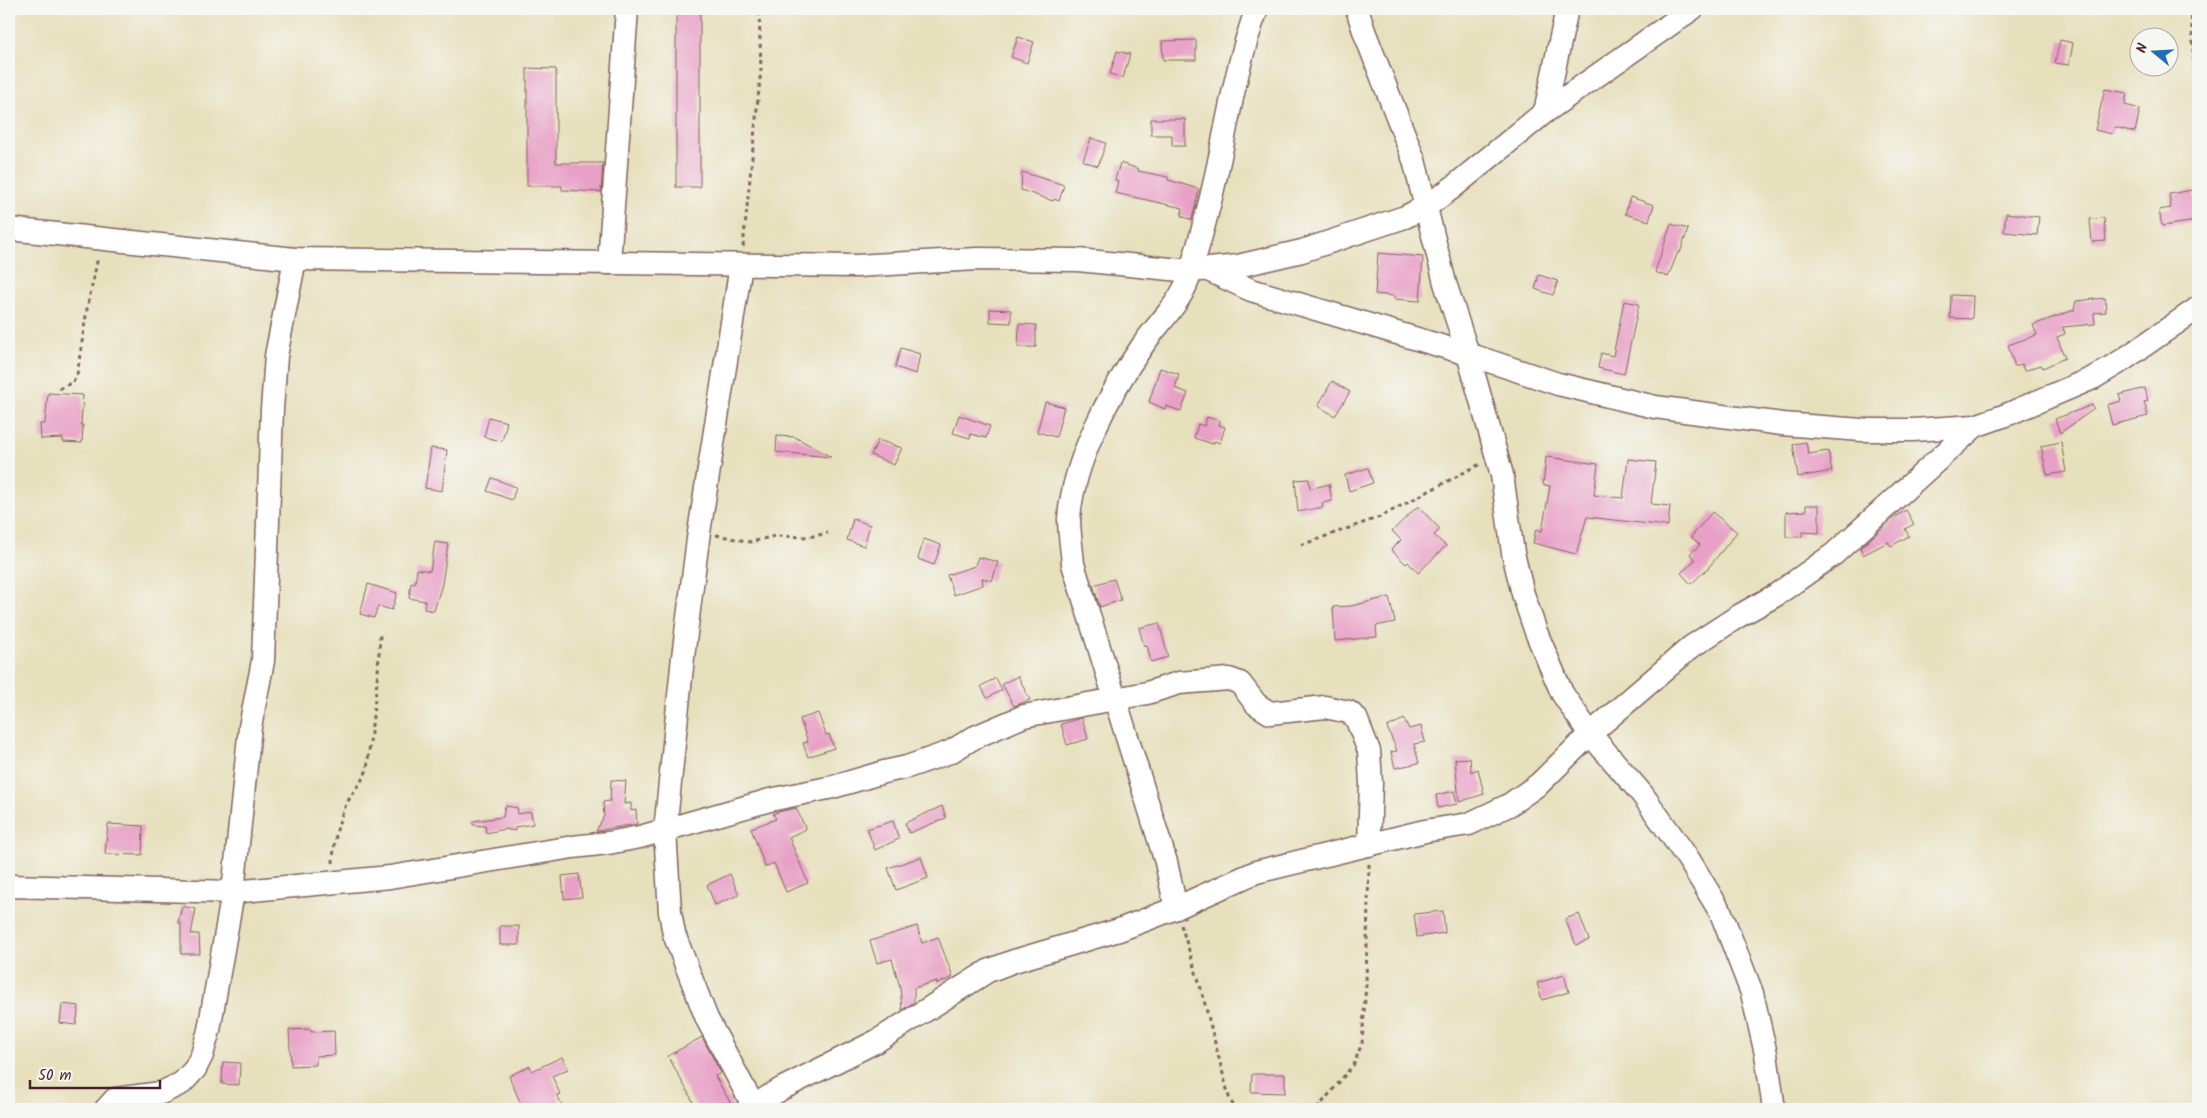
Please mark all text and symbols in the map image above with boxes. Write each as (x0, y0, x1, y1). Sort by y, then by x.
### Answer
north arrow (2130, 28, 2180, 78)
text: N (2131, 41, 2154, 56)
scale bar (30, 1058, 160, 1090)
text: 50 m (38, 1064, 72, 1088)

